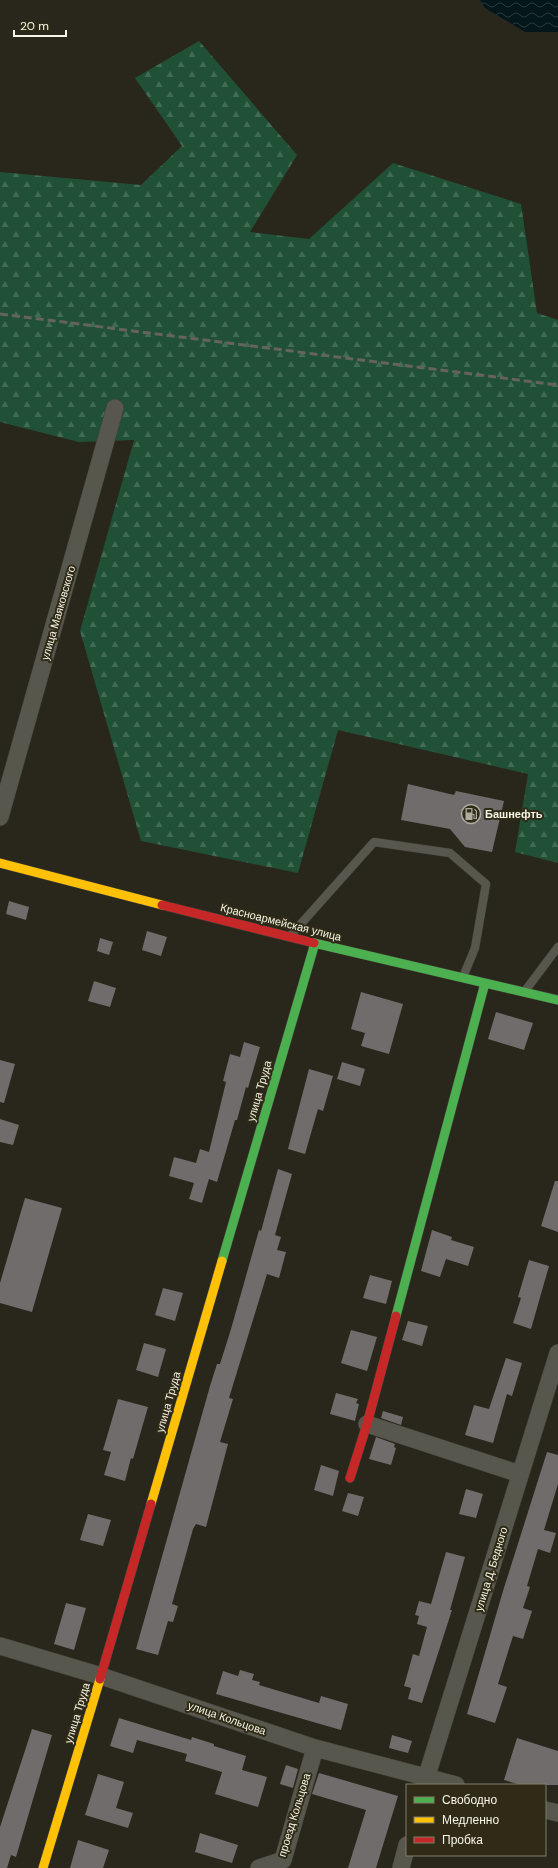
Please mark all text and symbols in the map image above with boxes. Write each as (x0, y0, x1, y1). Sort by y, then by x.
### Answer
scale bar (14, 12, 66, 38)
text: 20 m (20, 18, 49, 34)
street label: улица Маяковского (38, 564, 78, 662)
fuel station icon: Башнефть (460, 803, 482, 825)
place label: Башнефть (485, 807, 543, 821)
street label: Красноармейская улица (219, 900, 344, 944)
street label: улица Труда (244, 1058, 275, 1123)
street label: улица Труда (153, 1369, 184, 1434)
street label: улица Д. Бедного (472, 1525, 510, 1613)
street label: улица Труда (61, 1680, 93, 1745)
street label: улица Кольцова (186, 1698, 269, 1738)
street label: проезд Кольцова (275, 1771, 314, 1859)
legend (406, 1784, 546, 1856)
text: Свободно (442, 1792, 497, 1808)
text: Медленно (442, 1812, 499, 1828)
text: Пробка (442, 1832, 483, 1848)

